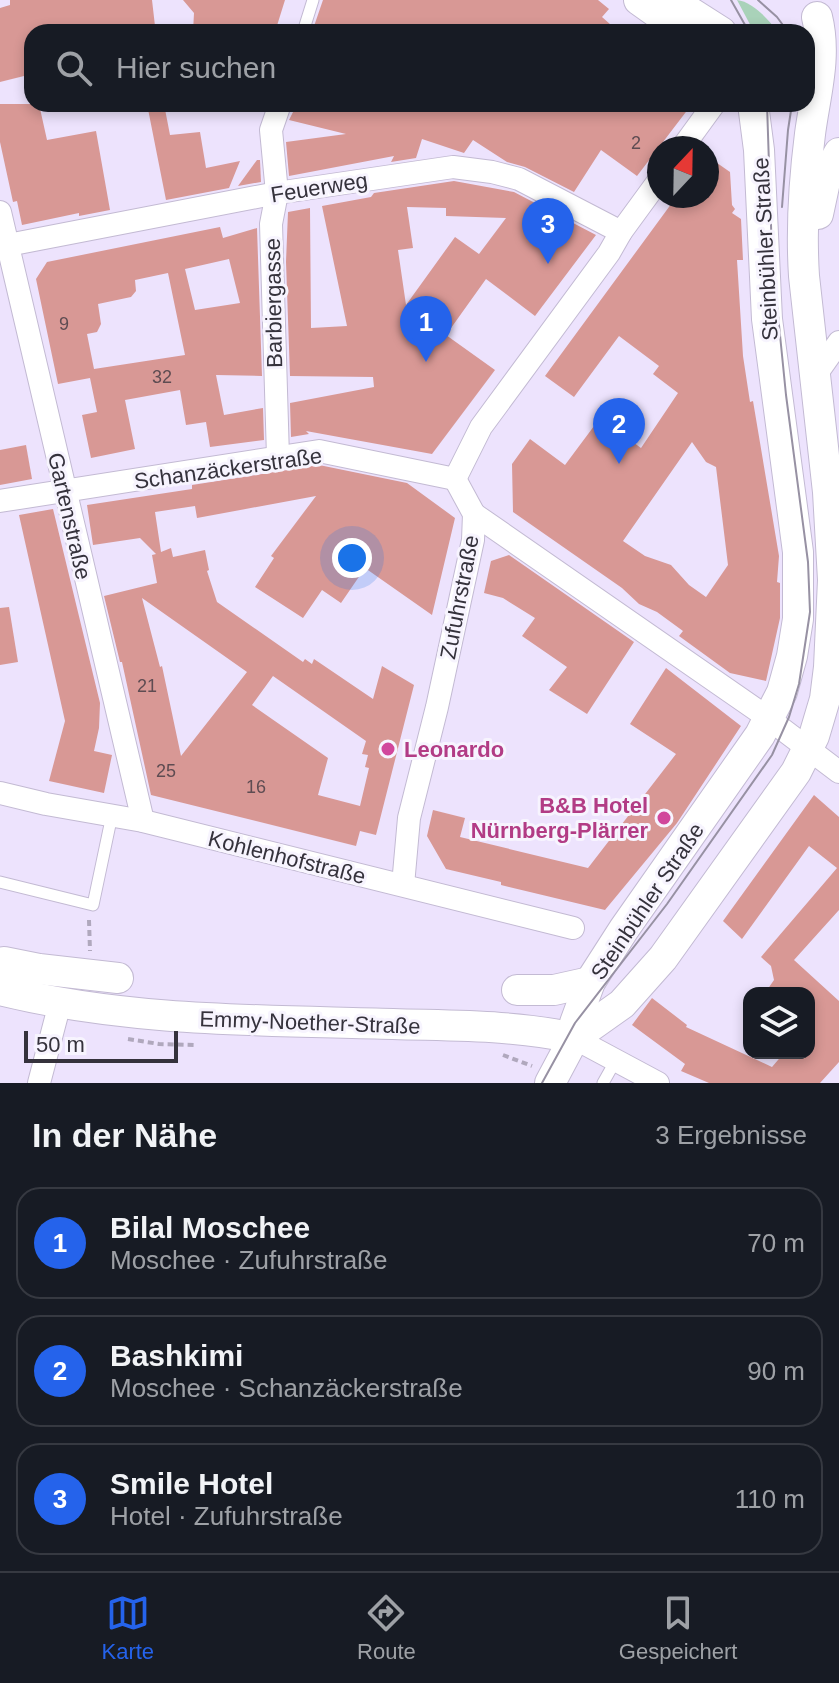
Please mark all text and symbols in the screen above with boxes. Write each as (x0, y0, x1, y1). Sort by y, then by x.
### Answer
search box (24, 24, 815, 112)
icon: search (52, 46, 96, 90)
text: Hier suchen (116, 51, 276, 84)
house number: 2 (631, 133, 641, 153)
north arrow (647, 136, 719, 208)
street label: Steinbühler Straße (748, 157, 783, 341)
street label: Feuerweg (269, 167, 369, 207)
pin: 3 (522, 198, 574, 264)
street label: Barbiergasse (260, 238, 287, 368)
pin: 1 (400, 296, 452, 362)
house number: 9 (59, 314, 69, 334)
house number: 32 (152, 367, 172, 387)
pin: 2 (593, 398, 645, 464)
street label: Schanzäckerstraße (132, 443, 324, 494)
street label: Gartenstraße (43, 450, 96, 582)
street label: Zufuhrstraße (435, 533, 484, 661)
your location (332, 538, 372, 578)
house number: 21 (137, 676, 157, 696)
place label: Leonardo (404, 737, 504, 762)
marker: Leonardo (379, 740, 397, 758)
house number: 25 (156, 761, 176, 781)
house number: 16 (246, 777, 266, 797)
place label: B&B Hotel Nürnberg-Plärrer (471, 793, 648, 843)
marker: B&B Hotel Nürnberg-Plärrer (655, 809, 673, 827)
street label: Steinbühler Straße (586, 818, 709, 984)
street label: Kohlenhofstraße (206, 826, 368, 889)
map controls (743, 987, 815, 1059)
button: layers (743, 987, 815, 1059)
street label: Emmy-Noether-Straße (199, 1006, 421, 1039)
scale bar (24, 1027, 178, 1063)
text: 50 m (36, 1032, 85, 1057)
text: In der Nähe (32, 1116, 217, 1154)
text: 3 Ergebnisse (655, 1120, 807, 1150)
text: Bilal Moschee (110, 1211, 310, 1244)
text: 1 (53, 1228, 67, 1258)
text: 70 m (747, 1228, 805, 1258)
text: Moschee · Zufuhrstraße (110, 1245, 387, 1275)
text: Bashkimi (110, 1339, 243, 1372)
text: 2 (53, 1356, 67, 1386)
text: 90 m (747, 1356, 805, 1386)
text: Moschee · Schanzäckerstraße (110, 1373, 463, 1403)
text: Smile Hotel (110, 1467, 273, 1500)
text: 3 (53, 1484, 67, 1514)
text: 110 m (735, 1484, 805, 1514)
text: Hotel · Zufuhrstraße (110, 1501, 343, 1531)
tab: Karte (102, 1591, 154, 1665)
tab: Route (357, 1591, 416, 1665)
tab: Gespeichert (619, 1591, 737, 1665)

